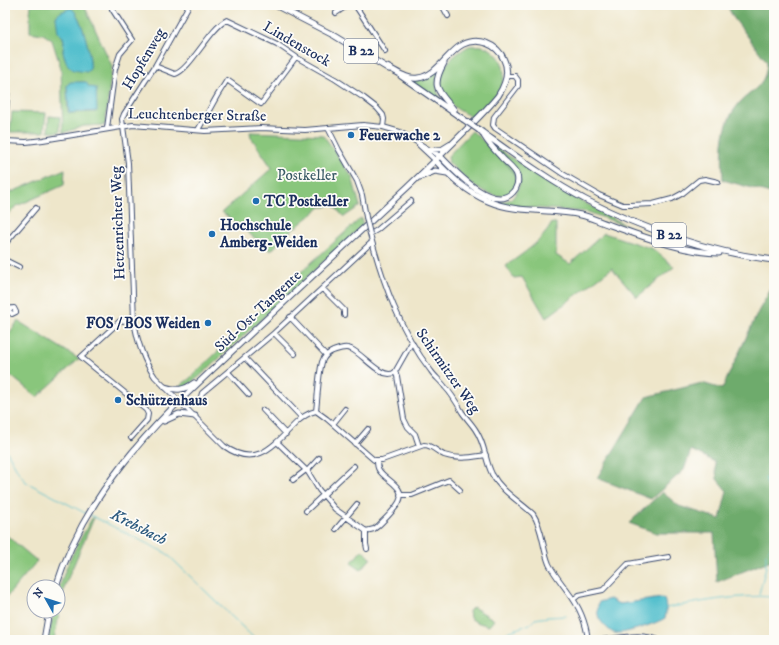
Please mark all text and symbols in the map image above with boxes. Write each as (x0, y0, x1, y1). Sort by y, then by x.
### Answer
street label: Lindenstock (260, 17, 335, 71)
street label: Hopfenweg (118, 24, 170, 93)
road number: B 22 (344, 39, 378, 63)
street label: Leuchtenberger Straße (128, 104, 266, 126)
place label: Feuerwache 2 (359, 126, 441, 145)
marker: Feuerwache 2 (346, 130, 356, 140)
street label: Hetzenrichter Weg (106, 165, 129, 280)
park label: Postkeller (277, 166, 337, 185)
place label: TC Postkeller (263, 192, 349, 211)
marker: TC Postkeller (251, 196, 261, 206)
place label: Hochschule Amberg-Weiden (219, 216, 318, 252)
road number: B 22 (652, 223, 686, 247)
marker: Hochschule Amberg-Weiden (207, 229, 217, 239)
street label: Süd-Ost-Tangente (211, 266, 305, 356)
place label: FOS / BOS Weiden (86, 314, 200, 333)
marker: FOS / BOS Weiden (203, 318, 213, 328)
street label: Schirmitzer Weg (412, 325, 485, 418)
place label: Schützenhaus (126, 391, 207, 410)
marker: Schützenhaus (113, 395, 123, 405)
water label: Krebsbach (107, 504, 170, 550)
north arrow (26, 579, 66, 619)
text: N (31, 585, 47, 601)

